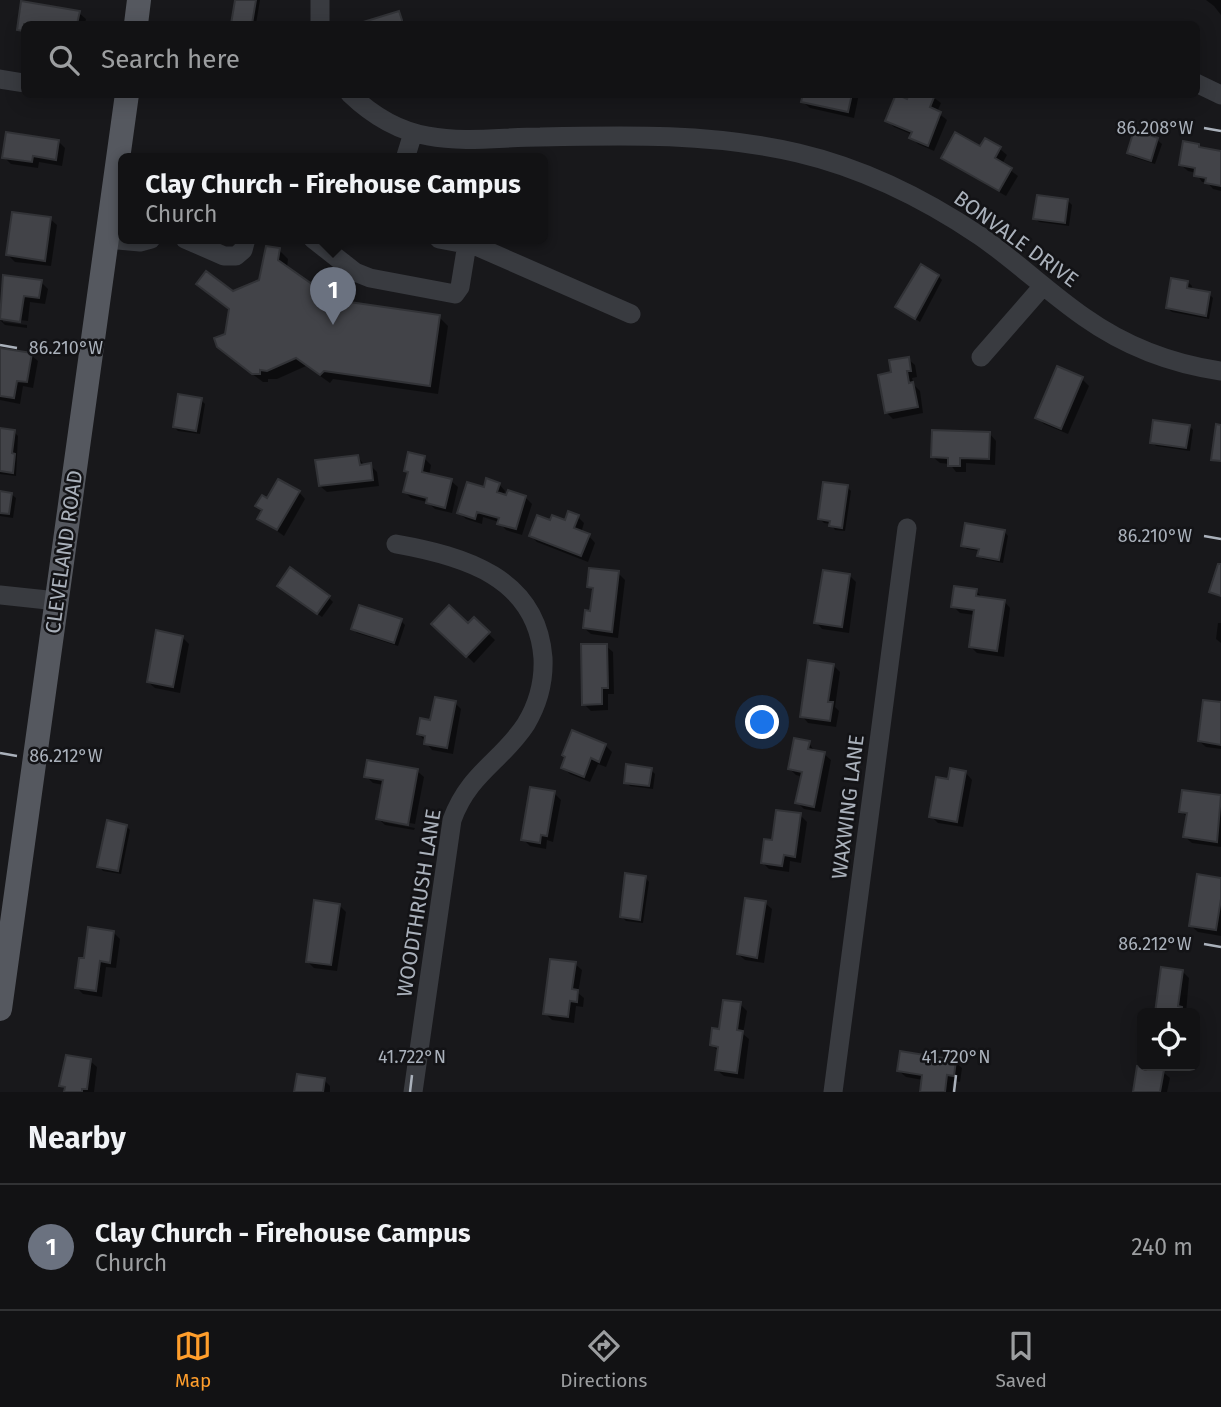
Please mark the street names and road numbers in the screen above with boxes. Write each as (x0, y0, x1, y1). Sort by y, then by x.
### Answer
street label: BONVALE DRIVE (949, 185, 1083, 293)
street label: CLEVELAND ROAD (40, 469, 88, 635)
street label: WAXWING LANE (826, 733, 870, 881)
street label: WOODTHRUSH LANE (391, 807, 447, 999)

